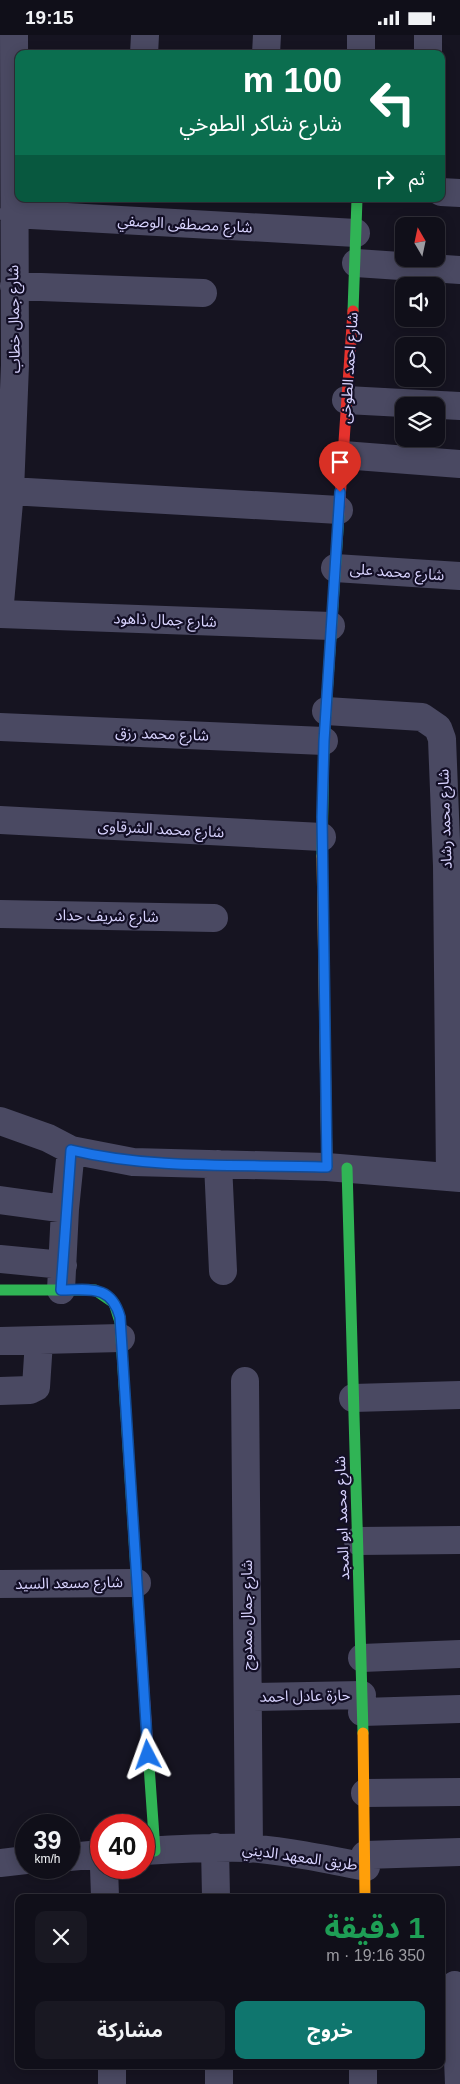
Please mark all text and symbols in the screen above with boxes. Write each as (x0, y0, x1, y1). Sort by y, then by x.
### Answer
text: 19:15 (25, 7, 74, 28)
text: 100 m (243, 60, 342, 99)
icon: left (360, 70, 425, 135)
text: شارع شاكر الطوخي (179, 111, 342, 136)
icon: right (371, 165, 399, 193)
text: ثم (409, 168, 425, 189)
street label: شارع مصطفى الوصفي (117, 211, 253, 240)
north arrow (395, 217, 445, 267)
map controls (395, 217, 445, 447)
street label: شارع جمال خطاب (4, 264, 27, 373)
button: sound (395, 277, 445, 327)
street label: شارع احمد الطوخى (336, 311, 365, 425)
button: search (395, 337, 445, 387)
button: layers (395, 397, 445, 447)
pin (319, 441, 361, 492)
icon: arrive (326, 448, 354, 476)
street label: شارع محمد على (349, 560, 445, 587)
street label: شارع جمال ذاهود (113, 609, 217, 634)
street label: شارع محمد رزق (115, 723, 209, 748)
street label: شارع محمد رشاد (434, 768, 459, 869)
street label: شارع محمد الشرقاوى (97, 817, 225, 844)
street label: شارع شريف حداد (55, 906, 159, 929)
street label: شارع محمد ابو المجد (331, 1455, 356, 1580)
street label: شارع جمال ممدوح (238, 1559, 259, 1670)
street label: شارع مسعد السيد (15, 1573, 123, 1596)
street label: حارة عادل احمد (259, 1686, 351, 1706)
position arrow (121, 1728, 173, 1780)
speed limit sign: 40 (90, 1814, 155, 1879)
text: 39 (34, 1826, 61, 1854)
street label: طريق المعهد الديني (241, 1840, 359, 1876)
text: km/h (34, 1852, 61, 1866)
button: close (35, 1911, 87, 1963)
text: 1 دقيقة (324, 1911, 425, 1944)
text: 350 m · 19:16 (326, 1947, 425, 1964)
button: مشاركة (35, 2001, 225, 2059)
button: خروج (235, 2001, 425, 2059)

